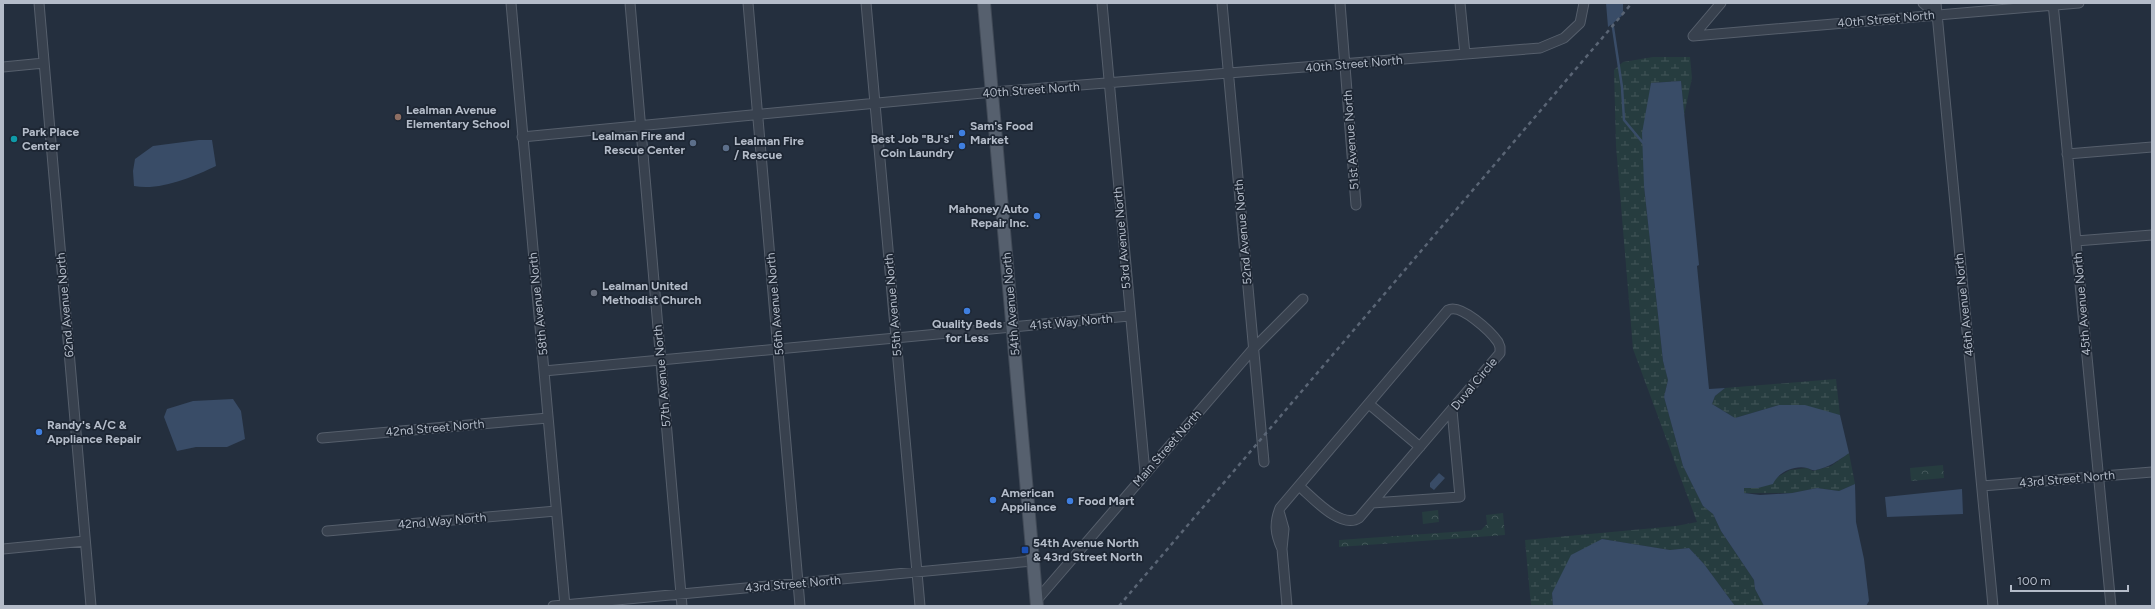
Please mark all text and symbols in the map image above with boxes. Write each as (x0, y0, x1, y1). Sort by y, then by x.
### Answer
street label: 40th Street North (1837, 8, 1935, 30)
street label: 40th Street North (1305, 53, 1403, 75)
street label: 40th Street North (982, 80, 1080, 100)
street label: 51st Avenue North (1341, 89, 1361, 190)
place label: Lealman Avenue Elementary School (406, 103, 510, 131)
marker: Lealman Avenue Elementary School (393, 112, 403, 122)
place label: Sam's Food Market (970, 119, 1033, 147)
place label: Park Place Center (22, 125, 80, 153)
marker: Sam's Food Market (957, 128, 967, 138)
place label: Lealman Fire and Rescue Center (592, 129, 685, 157)
place label: Best Job "BJ's" Coin Laundry (871, 132, 954, 160)
marker: Park Place Center (9, 134, 19, 144)
place label: Lealman Fire / Rescue (734, 134, 804, 162)
marker: Lealman Fire and Rescue Center (688, 138, 698, 148)
marker: Best Job "BJ's" Coin Laundry (957, 141, 967, 151)
marker: Lealman Fire / Rescue (721, 143, 731, 153)
street label: 52nd Avenue North (1231, 179, 1255, 285)
street label: 53rd Avenue North (1111, 186, 1133, 290)
place label: Mahoney Auto Repair Inc. (948, 202, 1029, 230)
marker: Mahoney Auto Repair Inc. (1032, 211, 1042, 221)
street label: 58th Avenue North (526, 251, 550, 356)
street label: 54th Avenue North (999, 251, 1022, 356)
street label: 45th Avenue North (2070, 251, 2093, 356)
street label: 62nd Avenue North (53, 252, 77, 358)
street label: 56th Avenue North (764, 252, 786, 356)
street label: 46th Avenue North (1952, 252, 1976, 357)
street label: 55th Avenue North (882, 253, 904, 357)
place label: Lealman United Methodist Church (602, 279, 702, 307)
marker: Lealman United Methodist Church (589, 288, 599, 298)
marker: Quality Beds for Less (962, 306, 972, 316)
street label: 41st Way North (1029, 311, 1113, 333)
place label: Quality Beds for Less (932, 317, 1002, 345)
street label: 57th Avenue North (651, 324, 673, 428)
street label: Duval Circle (1448, 355, 1500, 413)
street label: Main Street North (1130, 407, 1204, 489)
street label: 42nd Street North (385, 417, 485, 439)
place label: Randy's A/C & Appliance Repair (47, 418, 141, 446)
marker: Randy's A/C & Appliance Repair (34, 427, 44, 437)
street label: 43rd Street North (2019, 468, 2116, 490)
place label: American Appliance (1001, 486, 1057, 514)
place label: Food Mart (1078, 494, 1135, 508)
marker: American Appliance (988, 495, 998, 505)
marker: Food Mart (1065, 496, 1075, 506)
street label: 42nd Way North (397, 510, 487, 532)
place label: 54th Avenue North & 43rd Street North (1033, 536, 1143, 564)
marker: 54th Avenue North & 43rd Street North (1020, 545, 1030, 555)
scale bar (2011, 567, 2128, 593)
street label: 43rd Street North (745, 573, 842, 595)
text: 100 m (2017, 574, 2051, 588)

